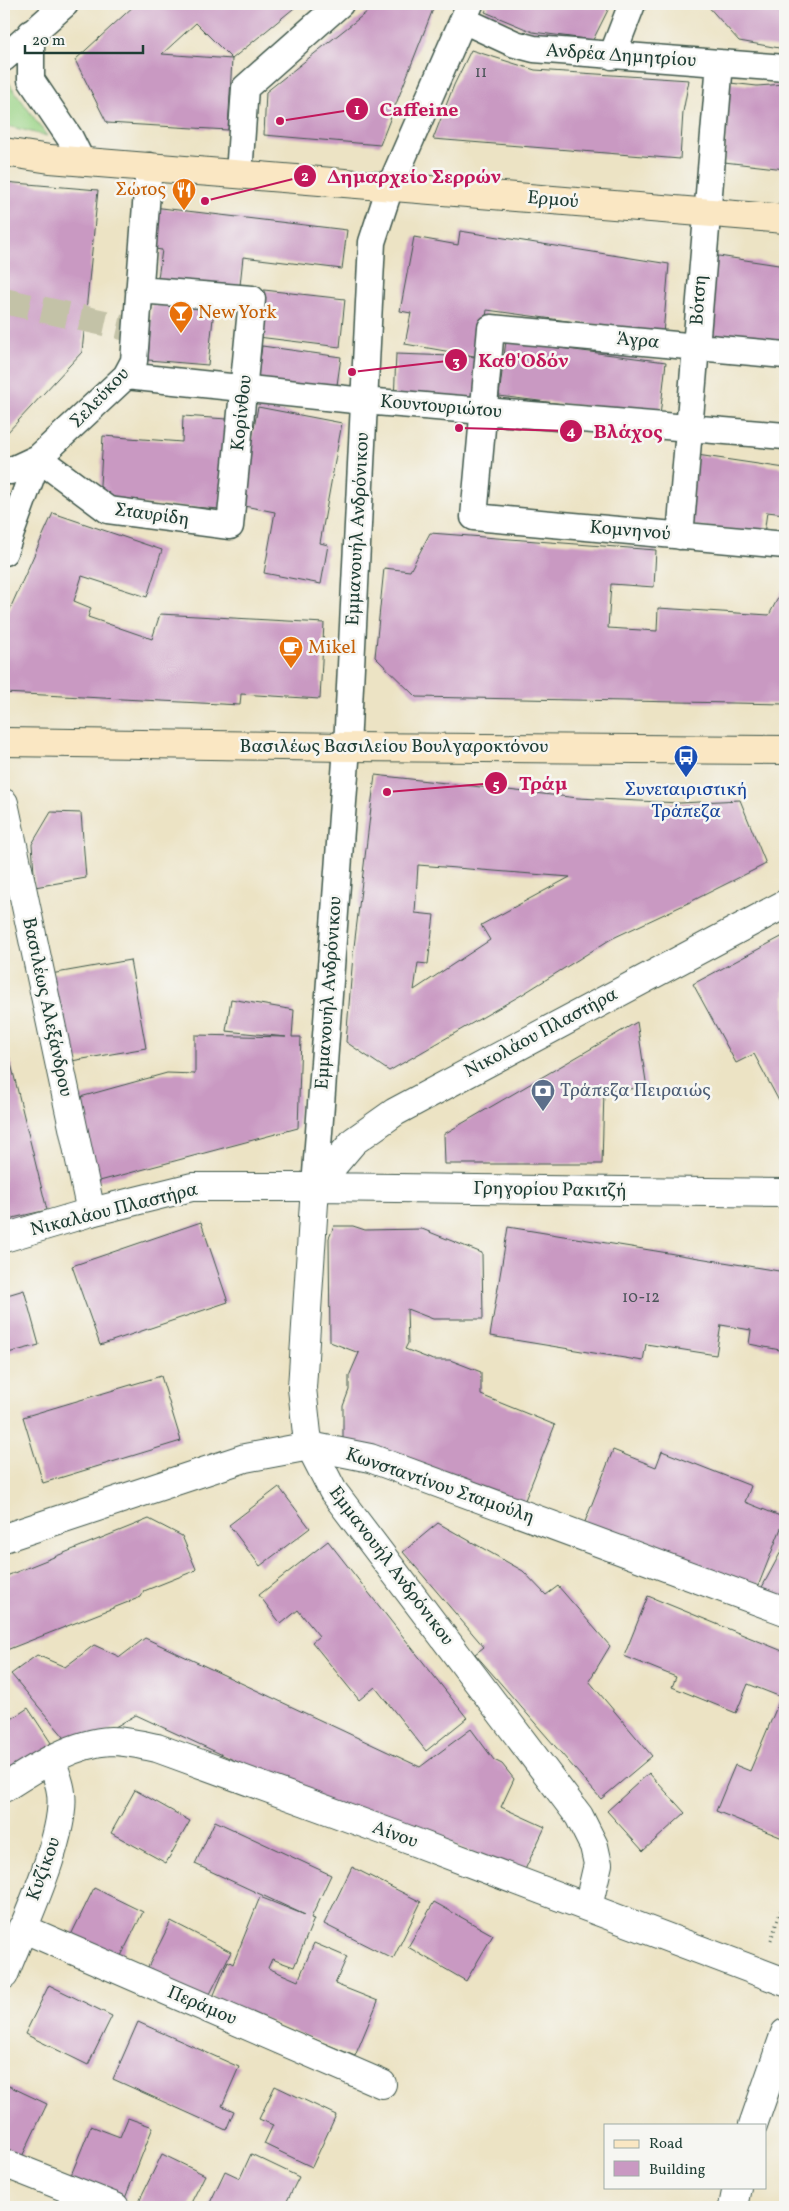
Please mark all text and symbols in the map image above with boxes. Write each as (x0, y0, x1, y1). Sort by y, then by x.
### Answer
scale bar (25, 22, 142, 54)
text: 20 m (32, 31, 65, 52)
street label: Ανδρέα Δημητρίου (545, 38, 697, 74)
house number: 11 (475, 62, 487, 84)
callout: Caffeine (345, 91, 469, 126)
text: Caffeine (379, 97, 459, 125)
text: 1 (354, 100, 360, 121)
callout: Δημαρχείο Σερρών (293, 159, 511, 194)
text: Δημαρχείο Σερρών (327, 164, 501, 192)
text: 2 (301, 167, 309, 188)
place label: Σώτος (115, 177, 166, 203)
restaurant icon: Σώτος (171, 177, 197, 211)
street label: Ερμού (526, 185, 580, 215)
street label: Βότση (684, 274, 714, 326)
bar icon: New York (168, 300, 194, 334)
place label: New York (198, 300, 277, 326)
street label: Άγρα (616, 326, 661, 356)
callout: Καθ'Οδόν (443, 343, 578, 378)
text: Καθ'Οδόν (478, 348, 568, 376)
text: 3 (452, 352, 460, 373)
street label: Σελεύκου (64, 362, 136, 434)
street label: Κορίνθου (225, 374, 259, 452)
street label: Κουντουριώτου (379, 389, 503, 425)
callout: Βλάχος (558, 413, 672, 448)
text: Βλάχος (593, 419, 663, 447)
text: 4 (566, 422, 576, 443)
street label: Εμμανουήλ Ανδρόνικου (340, 432, 376, 626)
street label: Σταυρίδη (113, 497, 191, 533)
street label: Κομνηνού (588, 515, 672, 547)
cafe icon: Mikel (278, 635, 304, 669)
place label: Mikel (308, 635, 356, 661)
street label: Βασιλέως Βασιλείου Βουλγαροκτόνου (240, 734, 548, 760)
bus stop icon: Συνεταιριστική Τράπεζα (673, 744, 699, 778)
callout: Τράμ (483, 766, 577, 801)
text: Τράμ (519, 771, 568, 799)
text: 5 (492, 775, 500, 796)
place label: Συνεταιριστική Τράπεζα (624, 777, 748, 825)
street label: Εμμανουήλ Ανδρόνικου (309, 895, 349, 1091)
street label: Βασιλέως Αλεξάνδρου (15, 915, 79, 1099)
street label: Νικολάου Πλαστήρα (460, 981, 623, 1084)
bank icon: Τράπεζα Πειραιώς (530, 1078, 556, 1112)
place label: Τράπεζα Πειραιώς (560, 1078, 711, 1104)
street label: Νικαλάου Πλαστήρα (28, 1176, 201, 1243)
street label: Γρηγορίου Ρακιτζή (473, 1176, 627, 1204)
house number: 10-12 (622, 1287, 660, 1309)
street label: Κωνσταντίνου Σταμούλη (342, 1441, 538, 1531)
street label: Εμμανουήλ Ανδρόνικου (322, 1481, 460, 1651)
street label: Αίνου (369, 1815, 421, 1855)
street label: Κυζίκου (21, 1834, 67, 1904)
street label: Περάμου (163, 1980, 241, 2032)
legend (604, 2124, 766, 2188)
text: Road (649, 2134, 683, 2155)
text: Building (649, 2160, 706, 2181)

